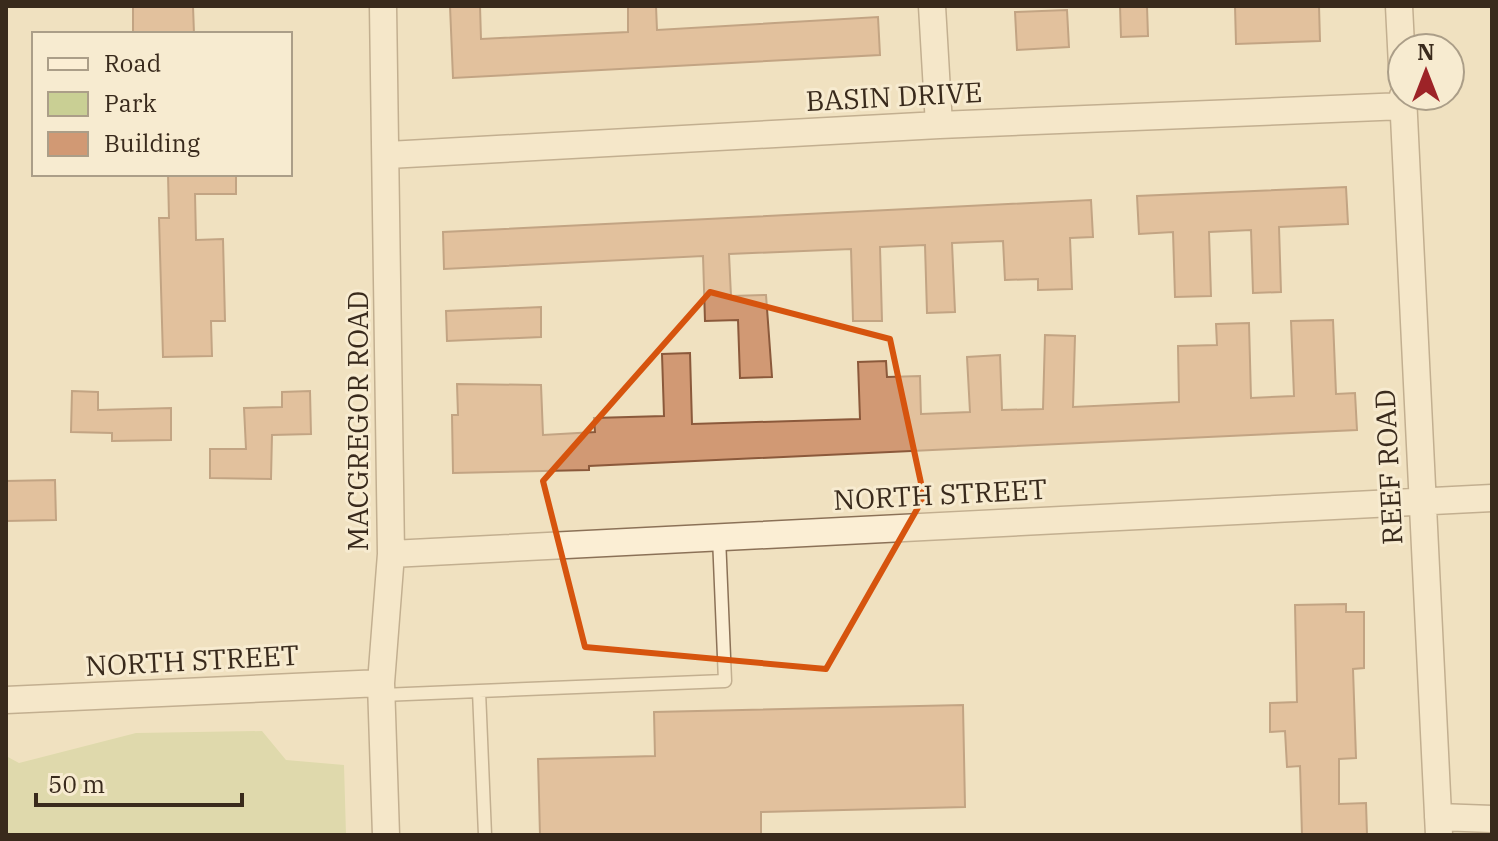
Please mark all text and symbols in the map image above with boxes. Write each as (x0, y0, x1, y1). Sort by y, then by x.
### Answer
legend (32, 32, 292, 176)
north arrow (1386, 32, 1466, 112)
text: N (1417, 37, 1435, 66)
text: Road (104, 47, 161, 79)
street label: BASIN DRIVE (805, 73, 983, 119)
text: Park (104, 87, 156, 119)
text: Building (104, 127, 200, 159)
street label: MACGREGOR ROAD (339, 291, 376, 551)
street label: REEF ROAD (1365, 388, 1411, 546)
street label: NORTH STREET (832, 470, 1048, 518)
street label: NORTH STREET (84, 636, 300, 684)
scale bar (36, 757, 242, 807)
text: 50 m (48, 768, 105, 800)

